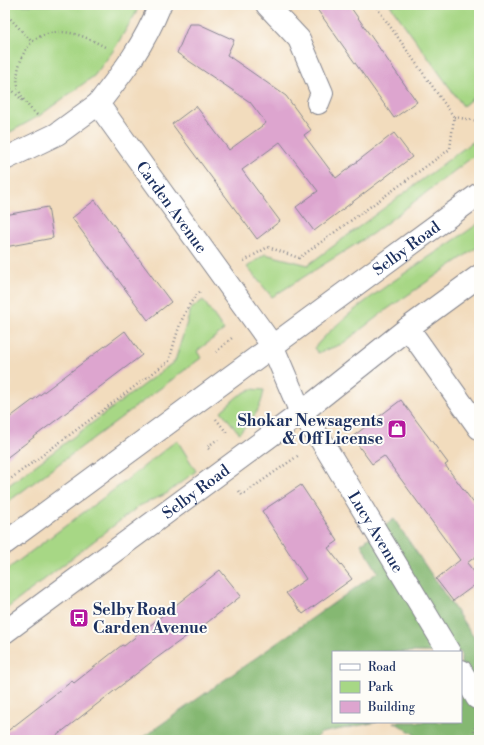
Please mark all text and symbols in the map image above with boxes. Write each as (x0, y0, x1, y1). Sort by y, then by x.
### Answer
street label: Carden Avenue (131, 157, 211, 257)
street label: Selby Road (369, 217, 444, 280)
place label: Shokar Newsagents & Off License (237, 411, 383, 449)
shop icon: Shokar Newsagents & Off License (386, 418, 408, 440)
street label: Selby Road (158, 460, 234, 523)
street label: Lucy Avenue (343, 488, 408, 576)
place label: Selby Road Carden Avenue (93, 600, 208, 638)
bus stop icon: Selby Road Carden Avenue (68, 607, 90, 629)
legend (332, 651, 462, 723)
text: Road (368, 660, 396, 675)
text: Park (368, 680, 394, 695)
text: Building (367, 700, 416, 715)

